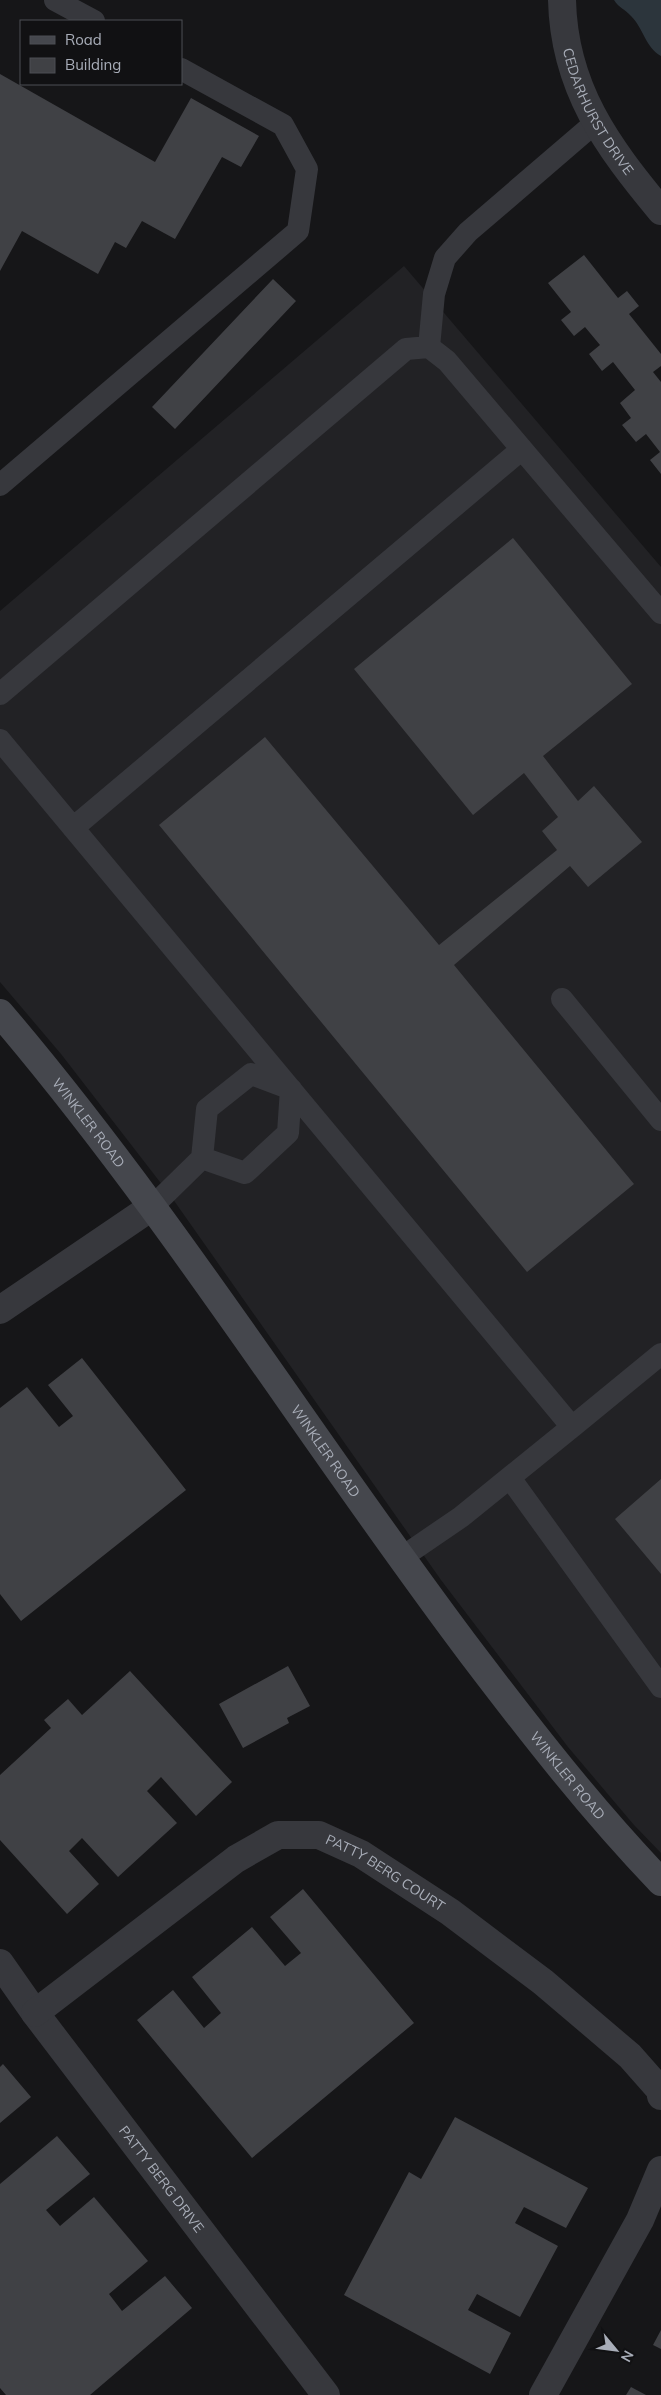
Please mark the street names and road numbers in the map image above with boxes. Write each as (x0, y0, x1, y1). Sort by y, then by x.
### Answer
street label: CEDARHURST DRIVE (559, 46, 638, 178)
street label: WINKLER ROAD (48, 1074, 129, 1171)
street label: WINKLER ROAD (287, 1401, 364, 1501)
street label: WINKLER ROAD (526, 1728, 609, 1823)
street label: PATTY BERG COURT (323, 1830, 449, 1916)
street label: PATTY BERG DRIVE (115, 2122, 208, 2236)

